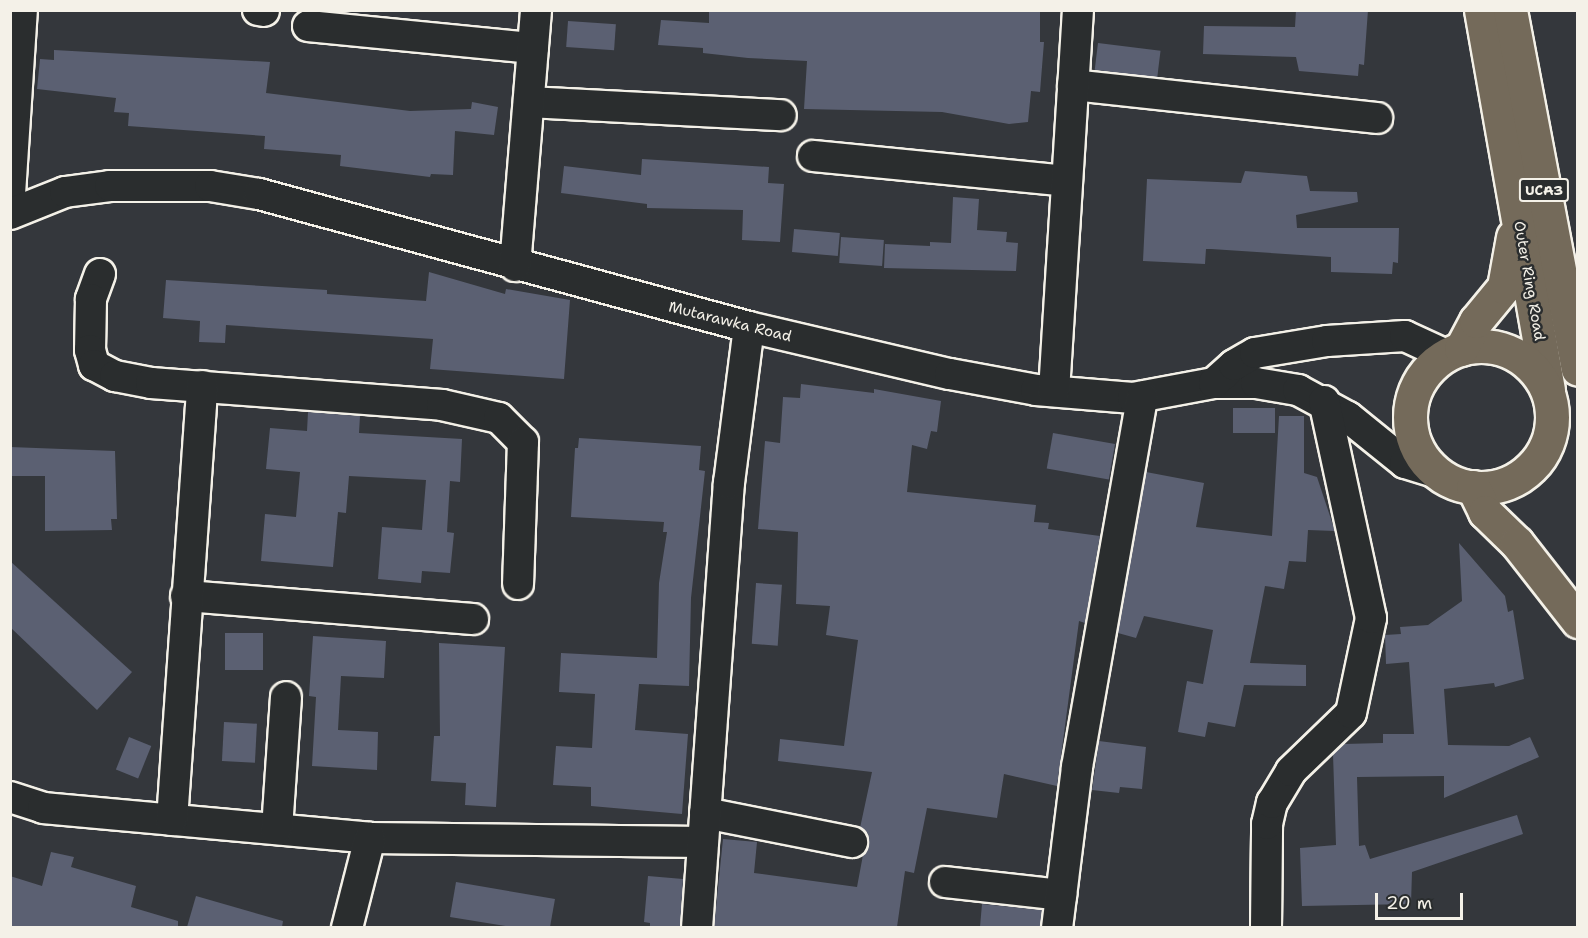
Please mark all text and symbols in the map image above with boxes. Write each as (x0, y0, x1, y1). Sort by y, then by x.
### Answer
road number: UCA3 (1518, 179, 1570, 201)
street label: Outer Ring Road (1510, 220, 1548, 342)
street label: Mutarawka Road (667, 298, 793, 346)
scale bar (1378, 881, 1466, 919)
text: 20 m (1386, 891, 1432, 915)

